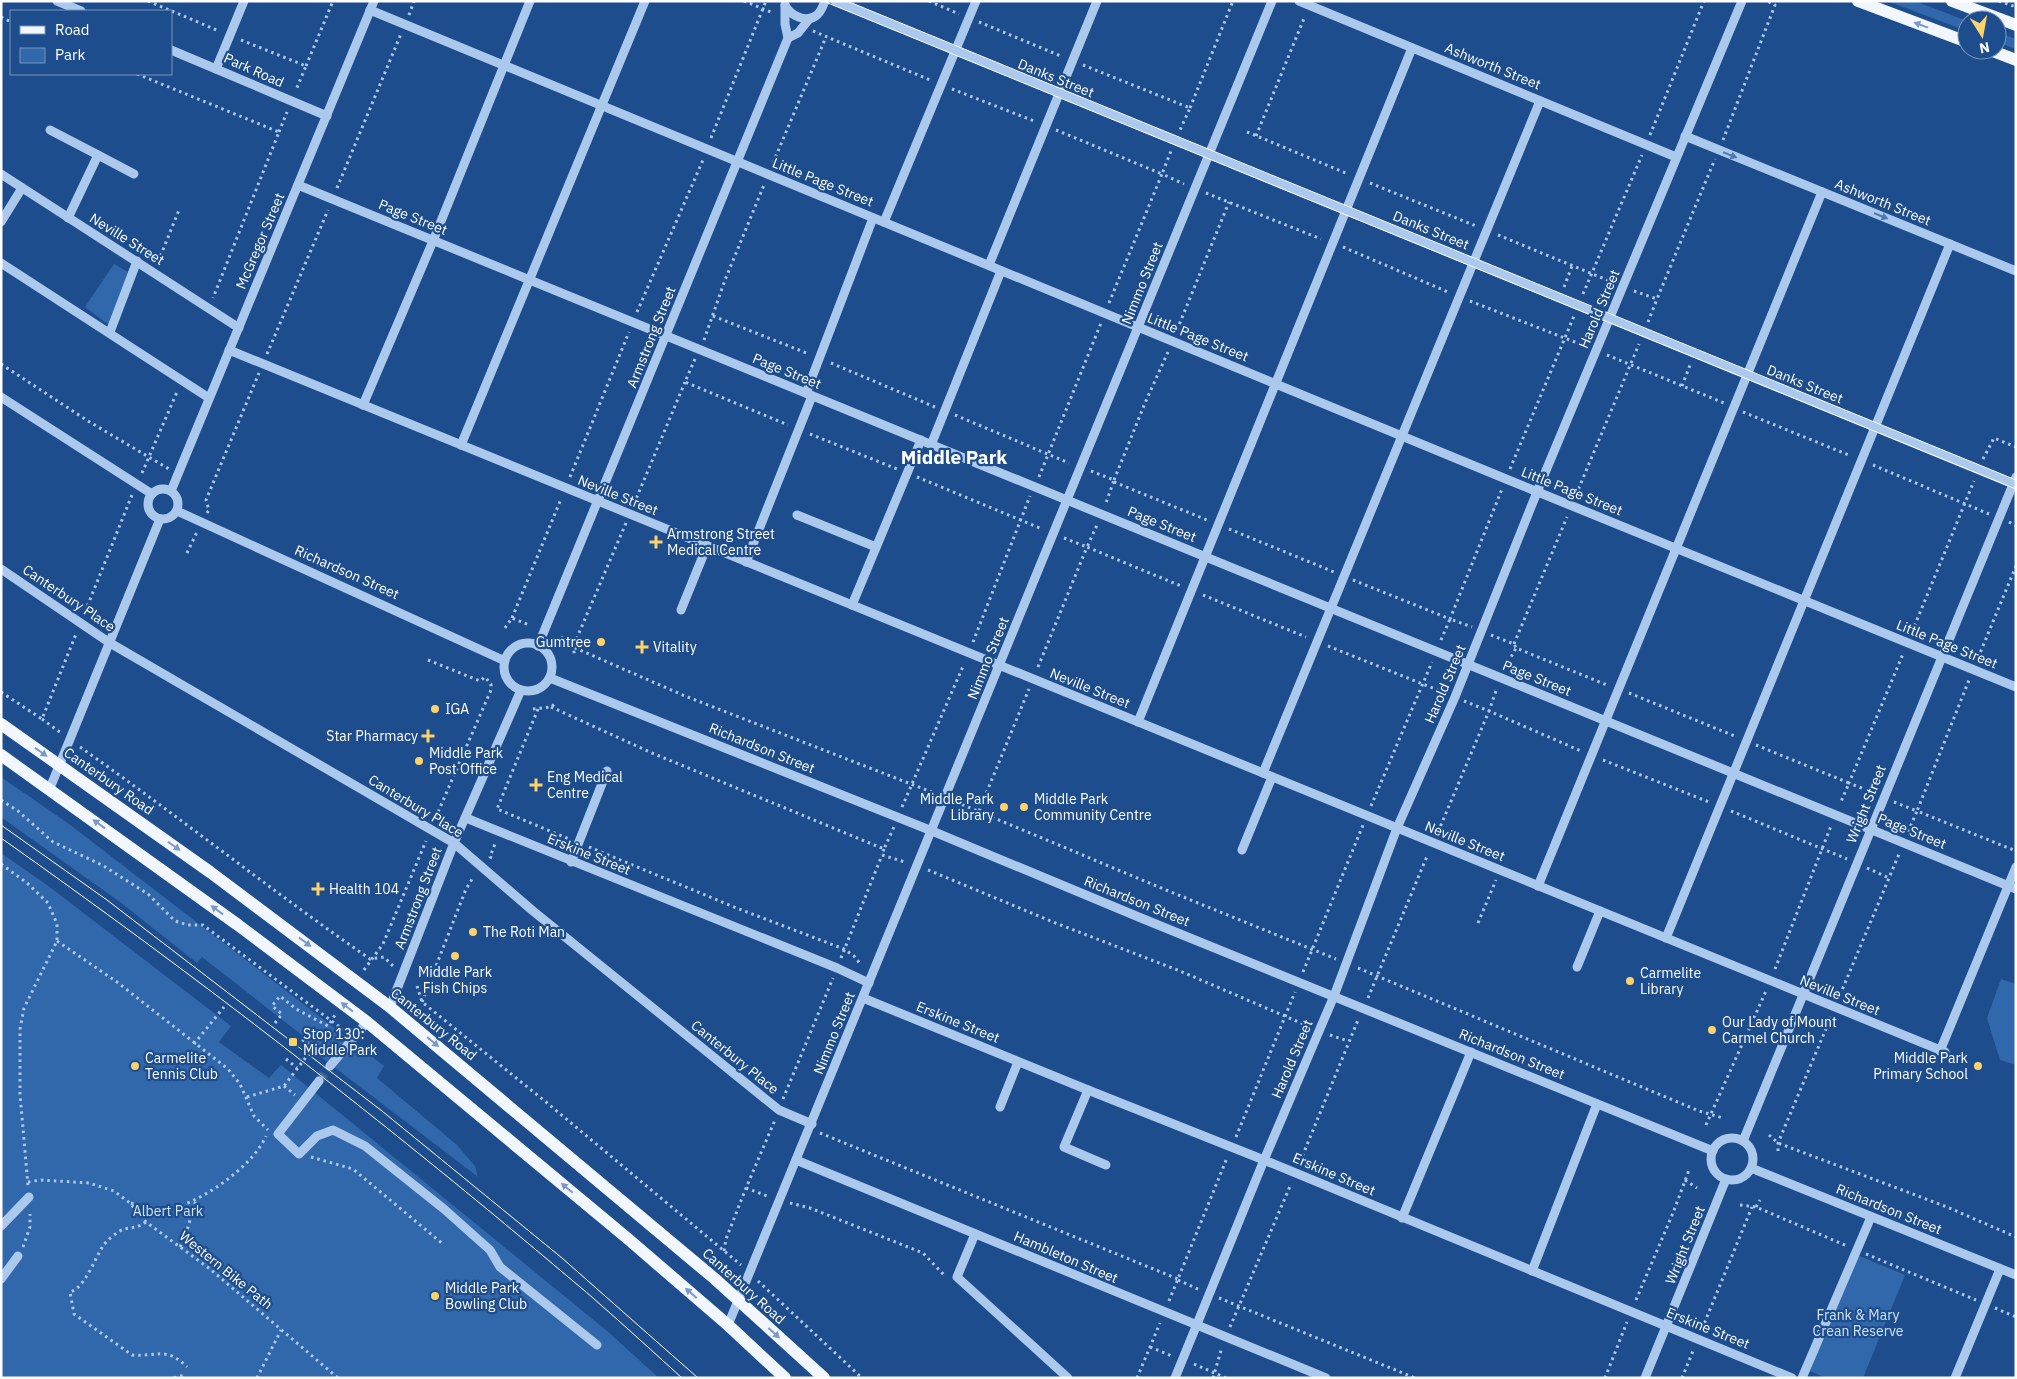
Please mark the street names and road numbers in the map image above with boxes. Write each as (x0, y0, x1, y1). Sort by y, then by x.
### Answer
street label: Ashworth Street (1442, 39, 1544, 93)
street label: Park Road (221, 49, 287, 91)
street label: Danks Street (1015, 55, 1097, 101)
street label: Little Page Street (770, 154, 876, 211)
street label: Ashworth Street (1832, 175, 1934, 229)
street label: McGregor Street (232, 190, 288, 292)
street label: Page Street (376, 195, 450, 239)
street label: Danks Street (1390, 207, 1472, 253)
street label: Neville Street (86, 209, 168, 269)
street label: Nimmo Street (1117, 239, 1167, 327)
street label: Harold Street (1574, 267, 1624, 351)
street label: Armstrong Street (622, 284, 680, 390)
street label: Little Page Street (1145, 309, 1251, 366)
street label: Page Street (750, 349, 824, 393)
street label: Danks Street (1764, 361, 1846, 407)
street label: Little Page Street (1519, 463, 1625, 520)
street label: Neville Street (575, 471, 661, 519)
street label: Page Street (1125, 502, 1199, 546)
street label: Richardson Street (292, 541, 402, 603)
street label: Canterbury Place (19, 560, 119, 636)
street label: Nimmo Street (963, 614, 1013, 702)
street label: Little Page Street (1894, 616, 2000, 673)
street label: Harold Street (1420, 642, 1470, 726)
street label: Page Street (1500, 656, 1574, 700)
street label: Neville Street (1047, 664, 1133, 712)
street label: Richardson Street (707, 719, 818, 777)
street label: Canterbury Road (61, 743, 157, 819)
street label: Wright Street (1842, 762, 1890, 846)
street label: Canterbury Place (365, 771, 467, 842)
street label: Page Street (1875, 809, 1949, 853)
street label: Neville Street (1422, 817, 1508, 865)
street label: Erskine Street (545, 829, 633, 879)
street label: Armstrong Street (390, 844, 446, 952)
street label: Richardson Street (1082, 872, 1193, 930)
street label: Neville Street (1797, 971, 1883, 1019)
street label: Canterbury Road (387, 984, 481, 1064)
street label: Nimmo Street (809, 989, 859, 1077)
street label: Erskine Street (914, 997, 1002, 1047)
street label: Canterbury Place (687, 1016, 783, 1098)
street label: Harold Street (1267, 1017, 1317, 1101)
street label: Richardson Street (1457, 1025, 1568, 1083)
street label: Erskine Street (1290, 1148, 1378, 1200)
street label: Richardson Street (1834, 1180, 1945, 1238)
street label: Wright Street (1661, 1203, 1709, 1287)
street label: Western Bike Path (176, 1227, 276, 1313)
street label: Hambleton Street (1011, 1227, 1121, 1287)
street label: Canterbury Road (699, 1244, 789, 1328)
street label: Erskine Street (1664, 1303, 1752, 1353)

